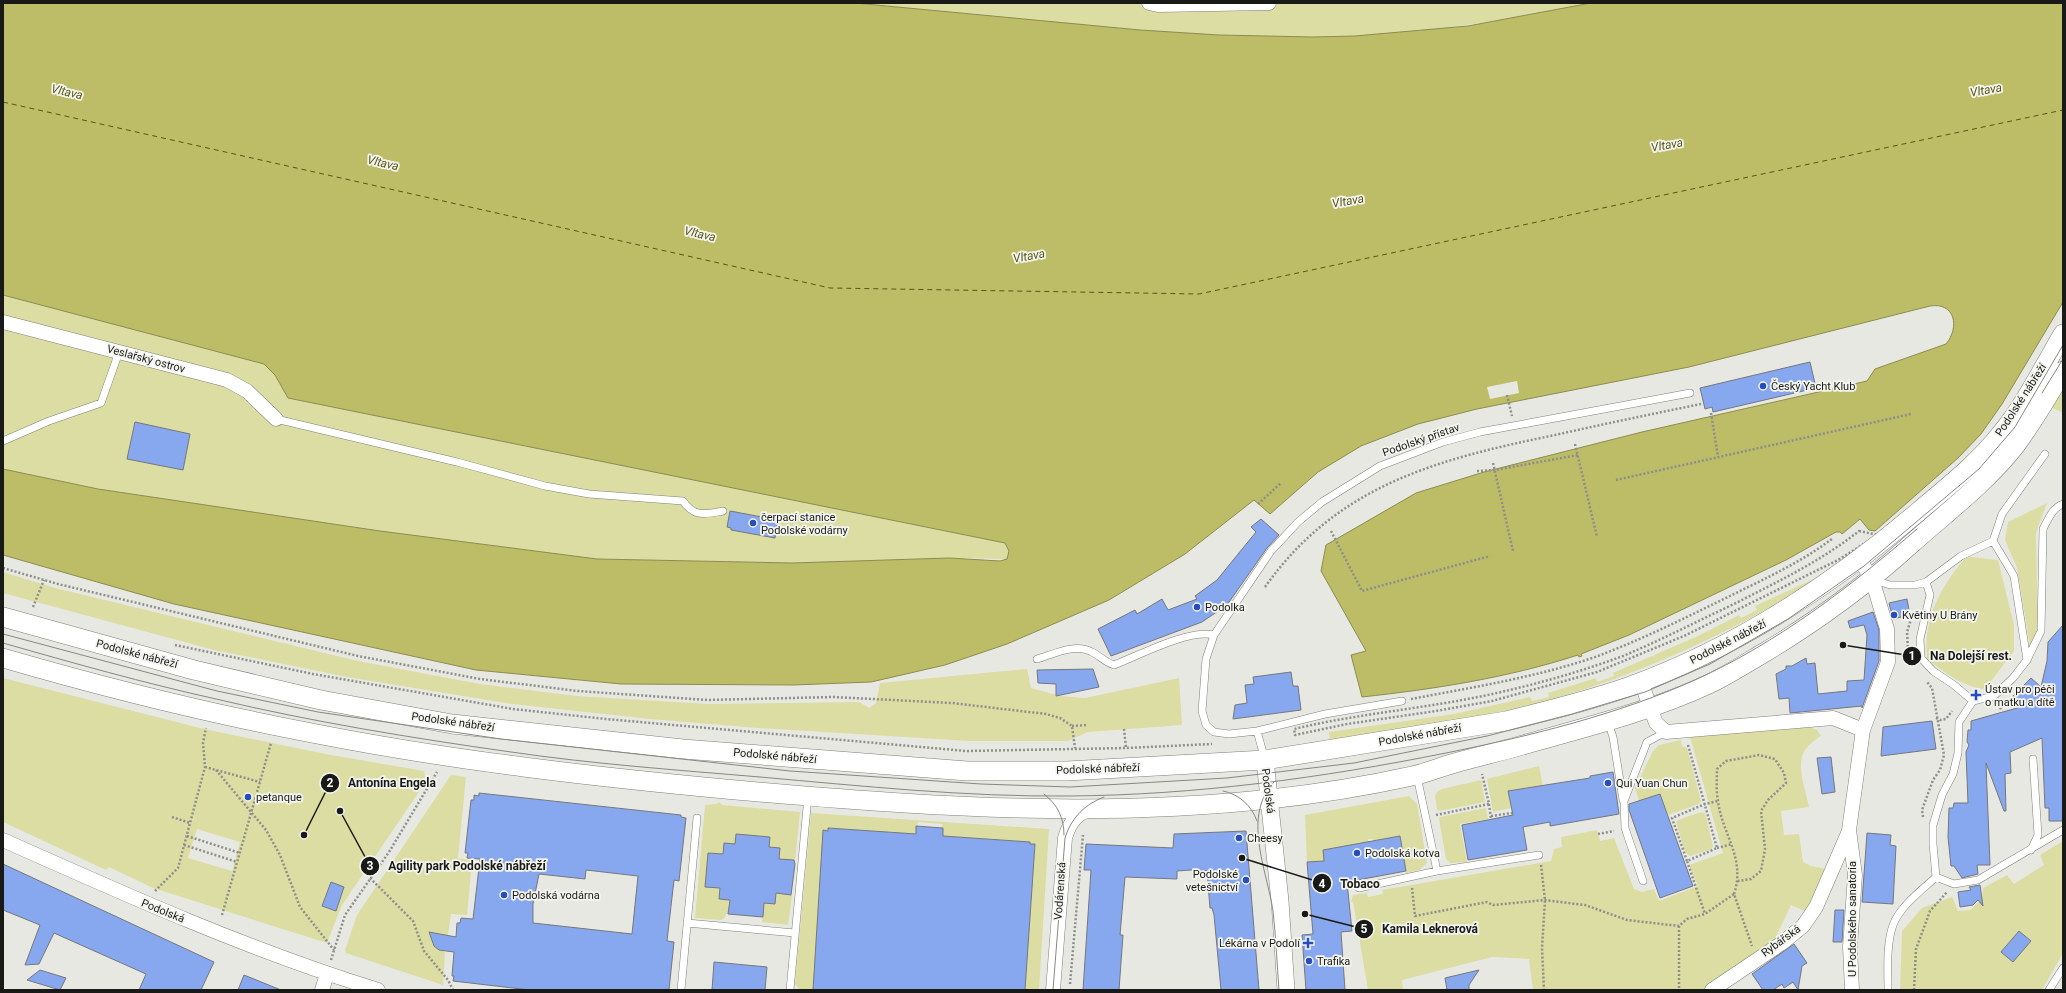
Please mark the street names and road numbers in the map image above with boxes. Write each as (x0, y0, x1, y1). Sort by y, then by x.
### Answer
street label: Veslařský ostrov (105, 342, 187, 376)
street label: Podolské nábřeží (1993, 360, 2050, 439)
street label: Podolský přístav (1381, 421, 1462, 459)
street label: Podolské nábřeží (1688, 617, 1769, 667)
street label: Podolské nábřeží (95, 637, 180, 671)
street label: Podolské nábřeží (411, 710, 497, 734)
street label: Podolské nábřeží (1378, 721, 1464, 749)
street label: Podolské nábřeží (733, 746, 819, 766)
street label: Podolské nábřeží (1056, 761, 1141, 777)
street label: Podolská (1259, 768, 1277, 814)
street label: U Podolského sanatoria (1846, 861, 1859, 977)
street label: Vodárenská (1051, 862, 1069, 920)
street label: Podolská (139, 896, 187, 926)
street label: Rybářská (1759, 922, 1803, 960)

